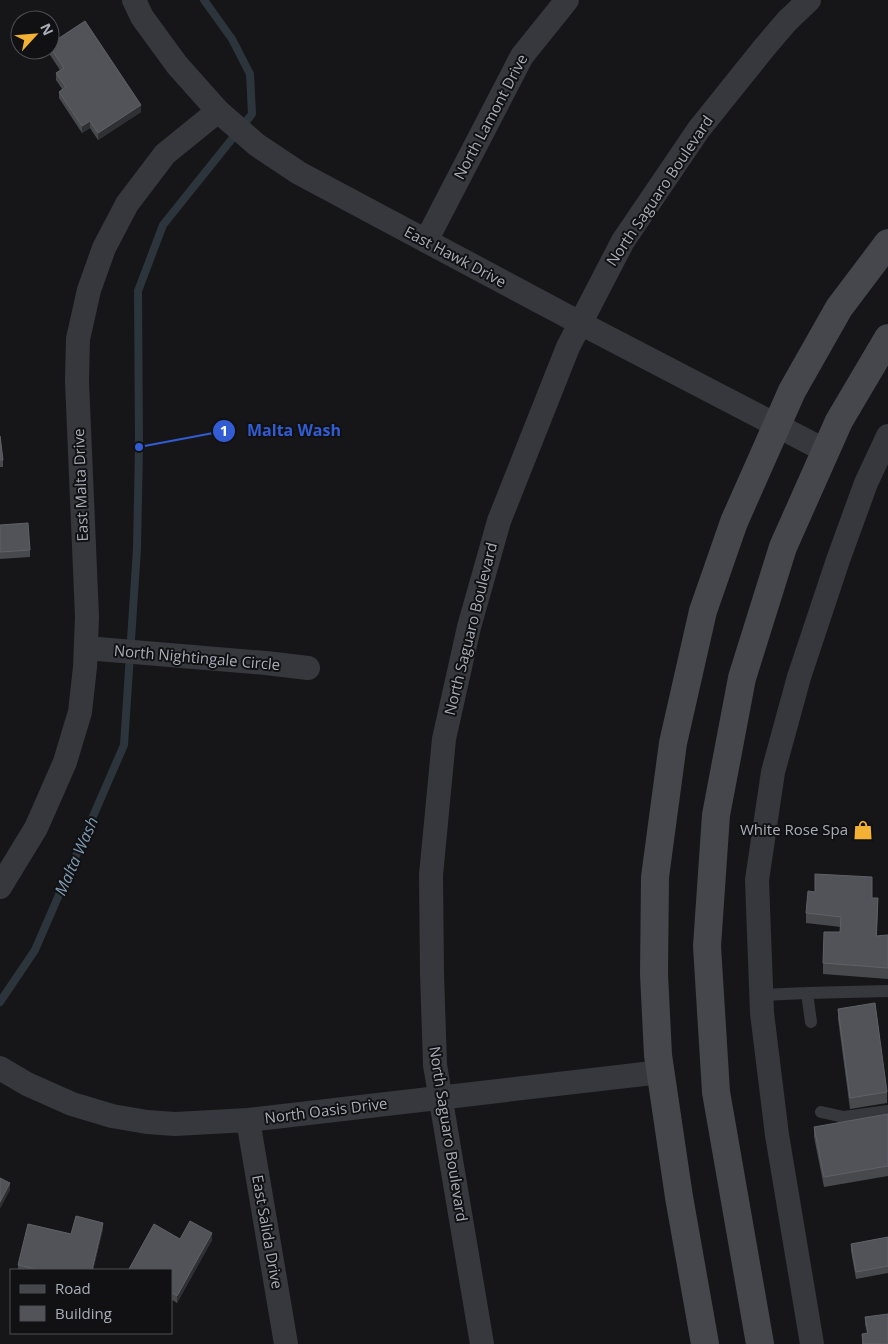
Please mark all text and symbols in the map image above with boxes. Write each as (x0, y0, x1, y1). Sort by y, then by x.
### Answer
north arrow (10, 10, 60, 60)
text: N (36, 20, 58, 38)
street label: North Lamont Drive (449, 50, 532, 183)
street label: North Saguaro Boulevard (601, 111, 717, 270)
street label: East Hawk Drive (401, 221, 510, 291)
callout: Malta Wash (212, 415, 351, 446)
text: Malta Wash (247, 419, 341, 441)
text: 1 (220, 420, 228, 440)
street label: East Malta Drive (68, 428, 92, 542)
street label: North Saguaro Boulevard (439, 540, 501, 717)
street label: North Nightingale Circle (113, 640, 281, 674)
water label: Malta Wash (49, 813, 103, 899)
place label: White Rose Spa (740, 819, 848, 839)
shop icon: White Rose Spa (852, 819, 874, 841)
street label: North Saguaro Boulevard (425, 1045, 473, 1223)
street label: North Oasis Drive (263, 1093, 388, 1127)
street label: East Salida Drive (248, 1173, 288, 1290)
legend (10, 1269, 172, 1334)
text: Road (55, 1278, 91, 1298)
text: Building (55, 1303, 112, 1323)

